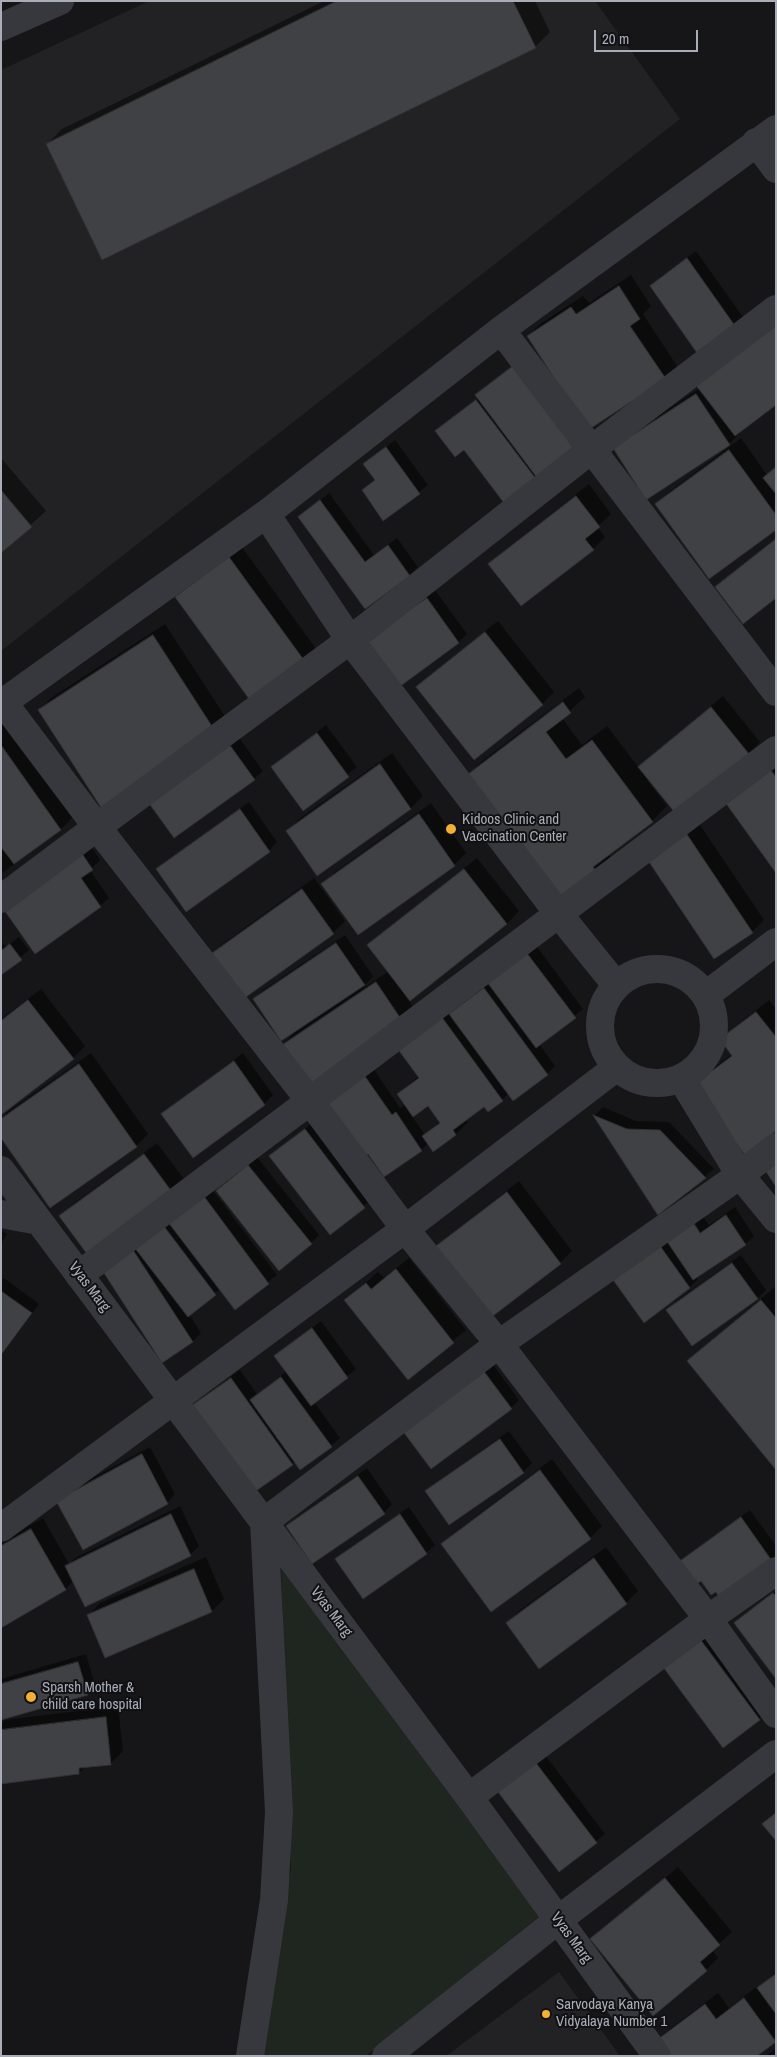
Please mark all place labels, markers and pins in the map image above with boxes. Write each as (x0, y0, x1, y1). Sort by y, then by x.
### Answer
place label: Kidoos Clinic and Vaccination Center (462, 811, 566, 846)
marker: Kidoos Clinic and Vaccination Center (444, 822, 458, 836)
place label: Sparsh Mother & child care hospital (42, 1679, 142, 1714)
marker: Sparsh Mother & child care hospital (24, 1690, 38, 1704)
place label: Sarvodaya Kanya Vidyalaya Number 1 (556, 1996, 667, 2031)
marker: Sarvodaya Kanya Vidyalaya Number 1 (540, 2008, 552, 2020)

